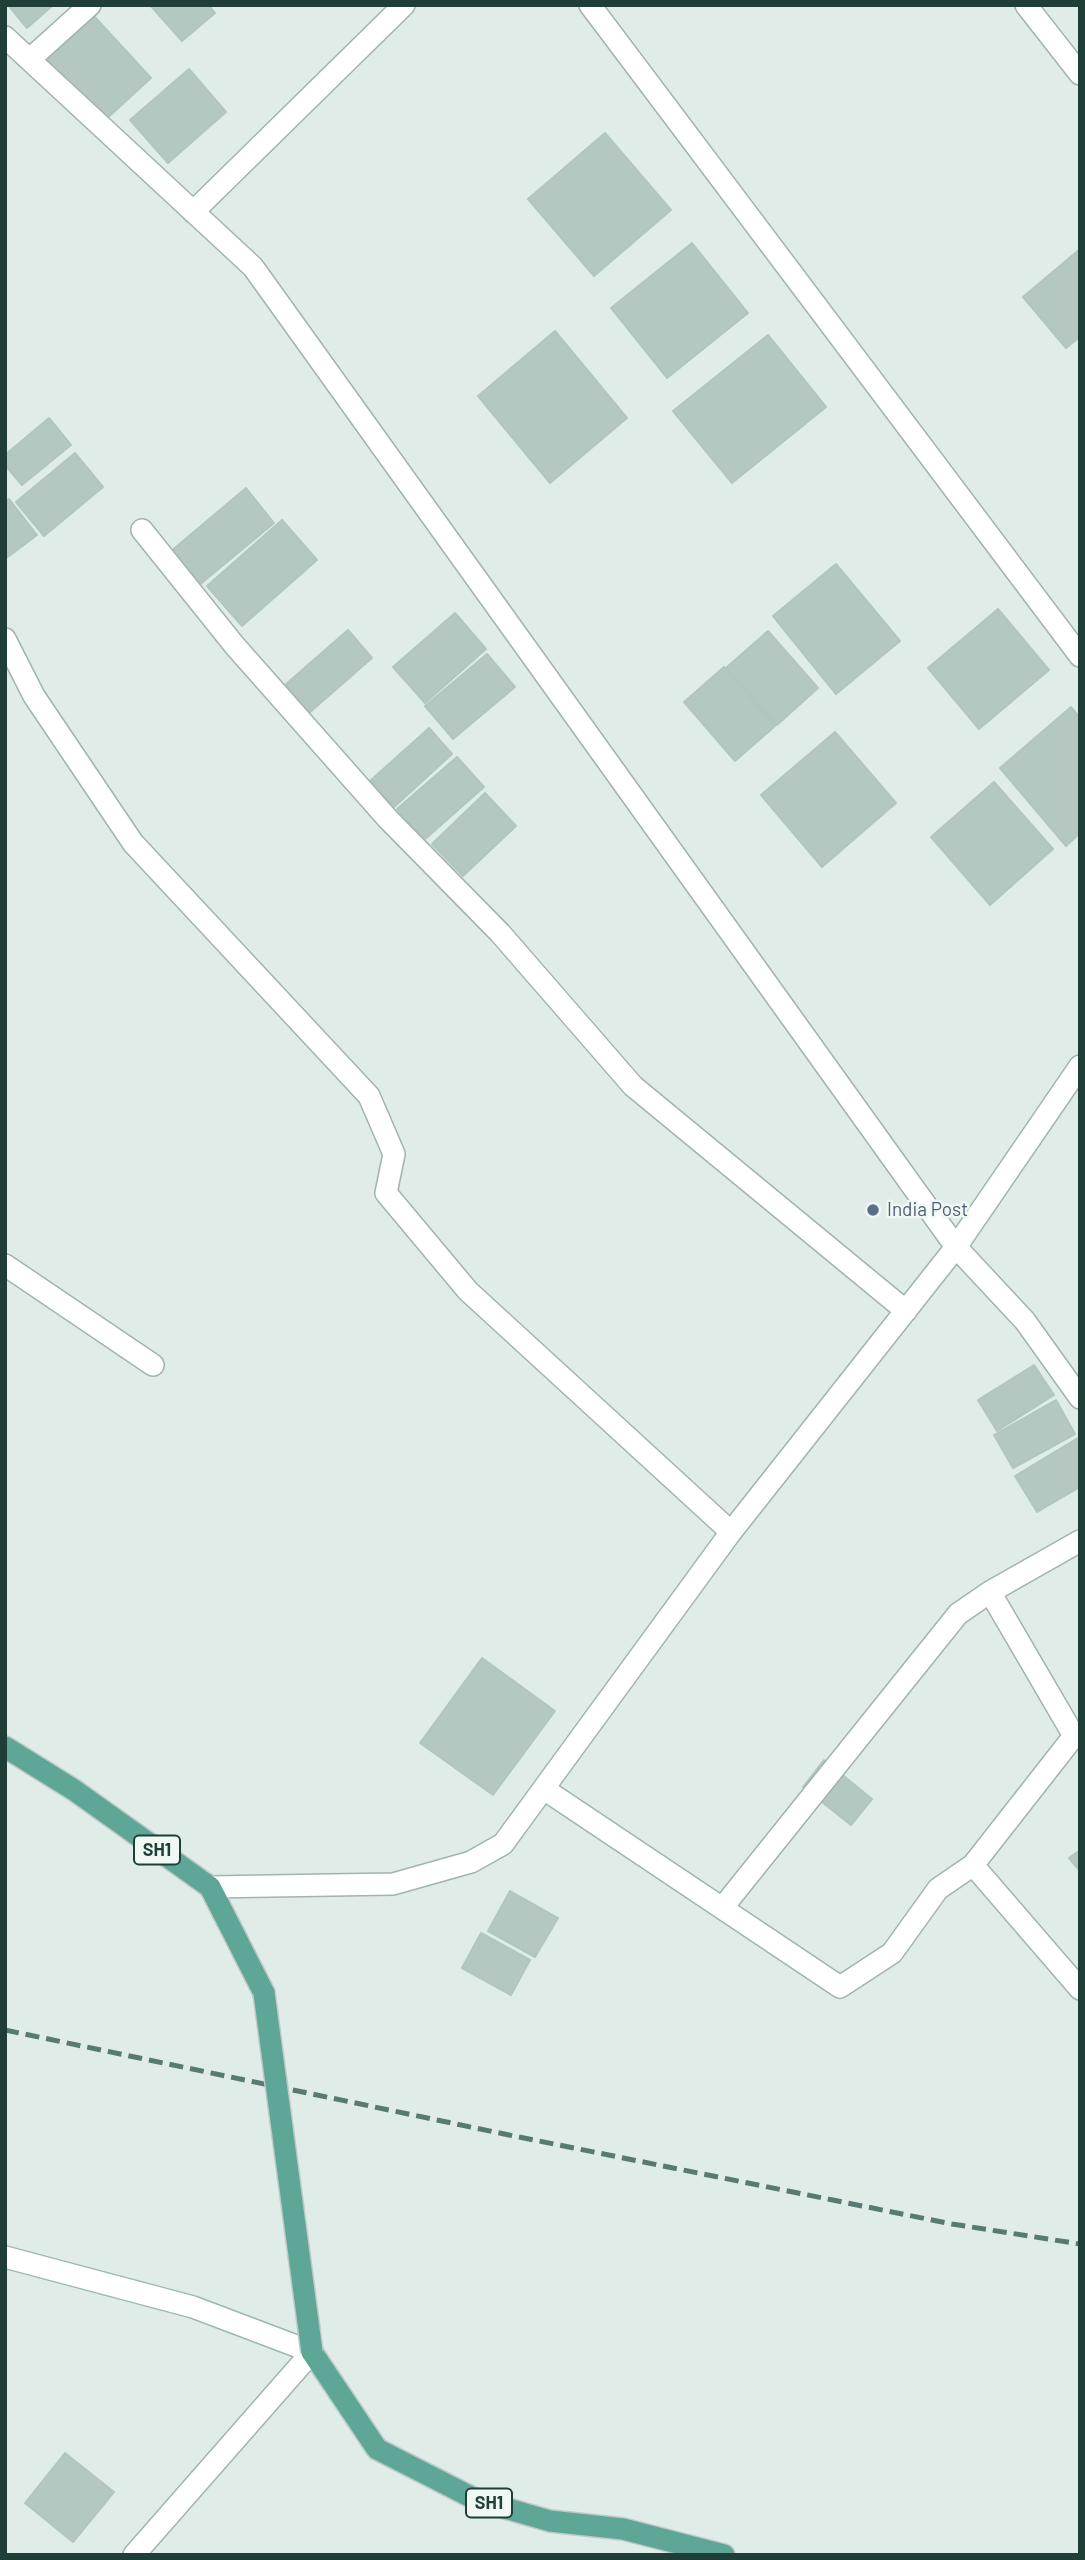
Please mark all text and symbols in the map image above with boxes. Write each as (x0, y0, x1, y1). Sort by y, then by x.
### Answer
place label: India Post (887, 1199, 968, 1221)
marker: India Post (865, 1202, 881, 1218)
road number: SH1 (134, 1836, 180, 1864)
road number: SH1 (466, 2488, 512, 2518)

